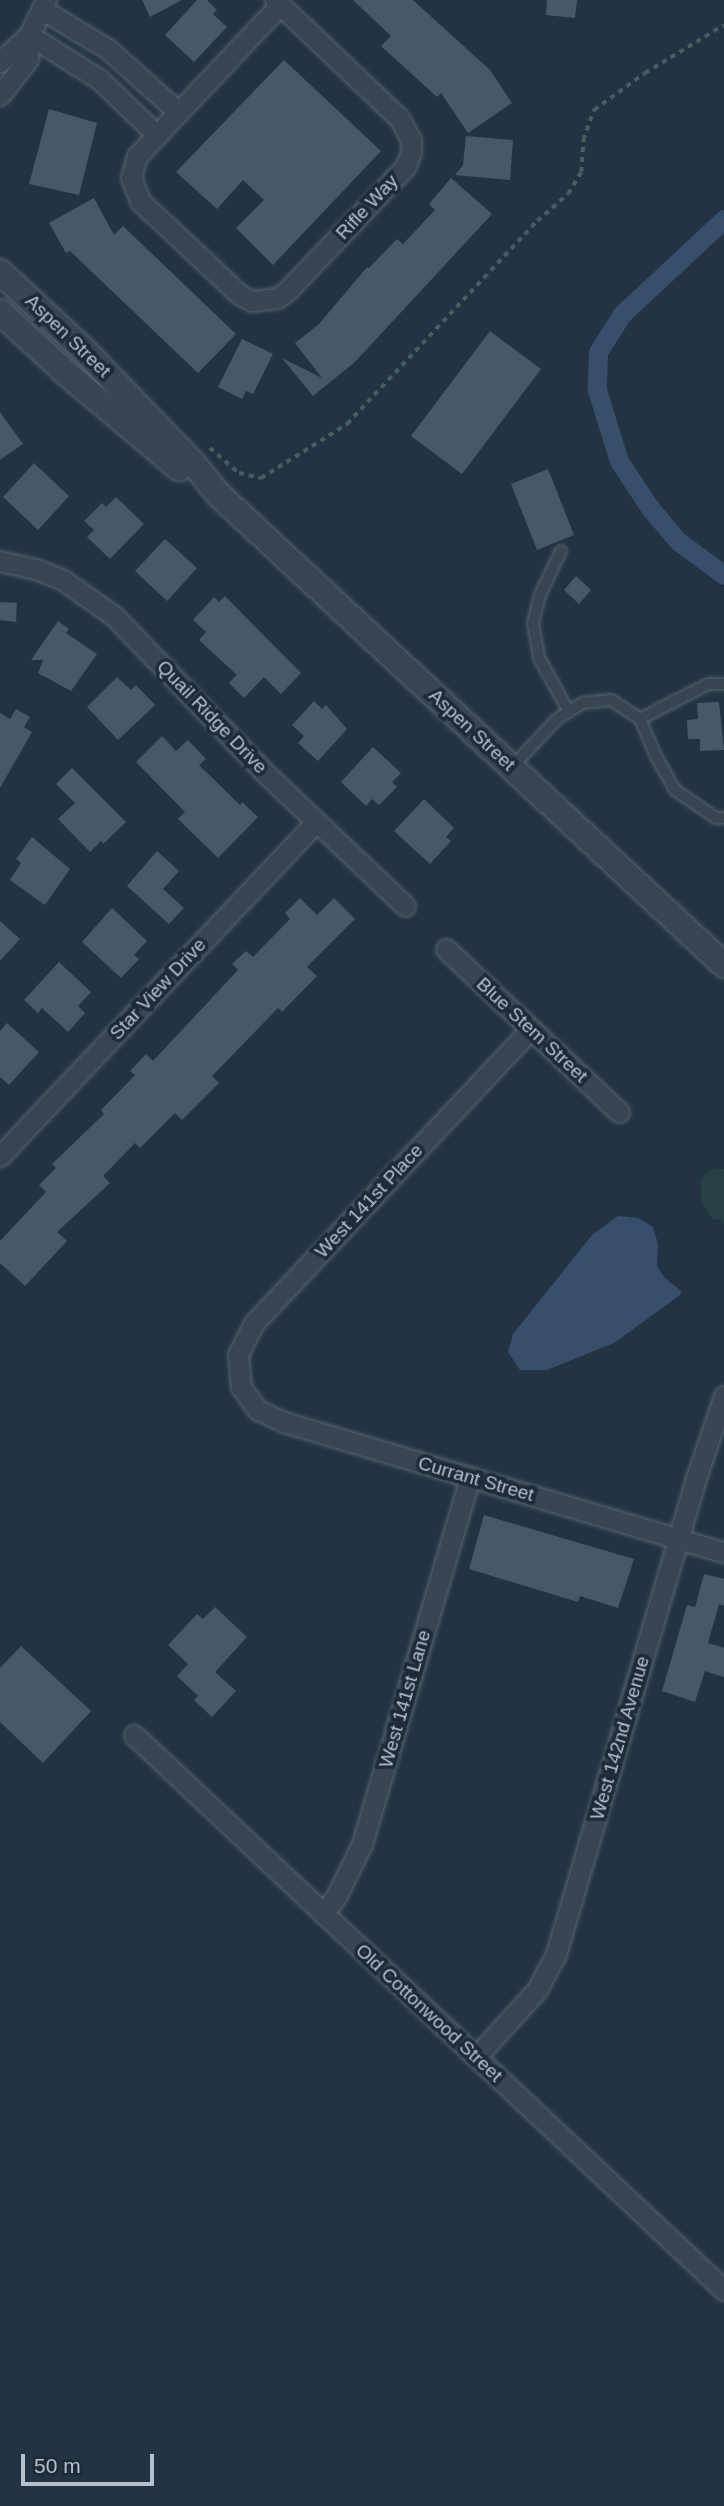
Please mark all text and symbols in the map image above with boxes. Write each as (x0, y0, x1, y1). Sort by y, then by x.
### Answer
street label: Rifle Way (331, 170, 403, 244)
street label: Aspen Street (21, 290, 115, 382)
street label: Quail Ridge Drive (152, 656, 272, 778)
street label: Aspen Street (424, 684, 520, 776)
street label: Star View Drive (105, 933, 211, 1045)
street label: Blue Stem Street (472, 973, 592, 1087)
street label: West 141st Place (310, 1139, 428, 1263)
street label: Currant Street (416, 1452, 536, 1506)
street label: West 141st Lane (374, 1627, 436, 1771)
street label: West 142nd Avenue (586, 1653, 654, 1823)
street label: Old Cottonwood Street (351, 1939, 507, 2087)
scale bar (24, 2440, 158, 2484)
text: 50 m (34, 2454, 81, 2477)

